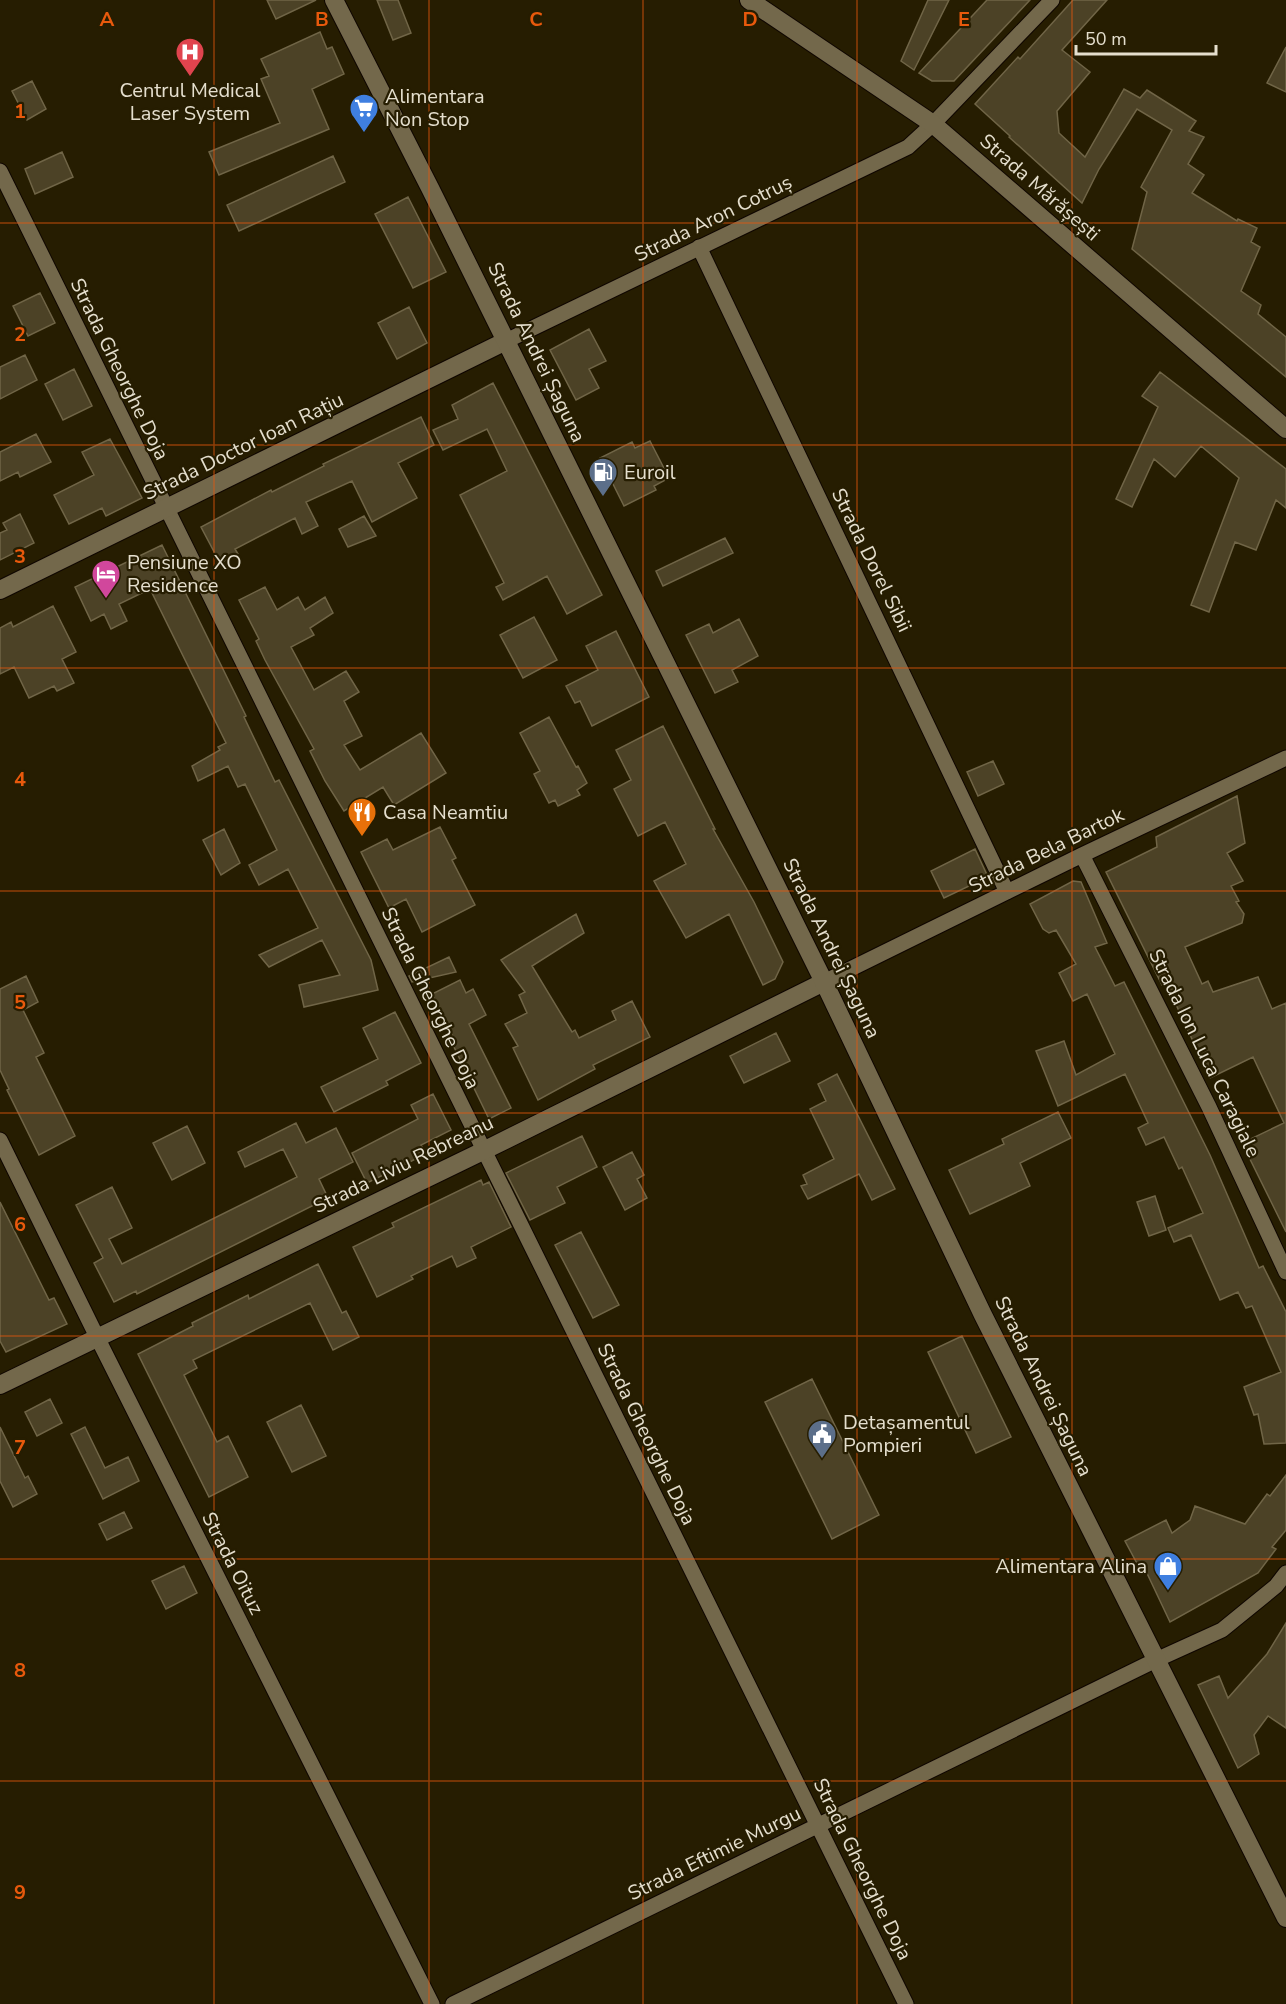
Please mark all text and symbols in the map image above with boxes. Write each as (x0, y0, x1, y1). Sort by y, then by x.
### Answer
text: A (100, 6, 115, 33)
text: B (315, 6, 329, 33)
text: C (529, 6, 543, 33)
text: D (742, 6, 758, 33)
text: E (958, 6, 970, 33)
scale bar (1076, 18, 1216, 56)
text: 50 m (1085, 27, 1127, 51)
hospital icon: Centrul Medical Laser System (174, 36, 206, 78)
place label: Centrul Medical Laser System (120, 77, 261, 127)
place label: Alimentara Non Stop (385, 83, 485, 133)
supermarket icon: Alimentara Non Stop (348, 92, 380, 134)
text: 1 (14, 98, 26, 125)
street label: Strada Mărășești (974, 128, 1106, 247)
street label: Strada Aron Cotruș (630, 169, 797, 268)
street label: Strada Andrei Șaguna (481, 258, 592, 447)
street label: Strada Gheorghe Doja (64, 274, 175, 465)
text: 2 (14, 321, 26, 348)
street label: Strada Doctor Ioan Rațiu (138, 386, 348, 507)
fuel station icon: Euroil (587, 456, 619, 498)
place label: Euroil (624, 459, 676, 486)
street label: Strada Dorel Sibii (825, 484, 918, 637)
text: 3 (14, 543, 26, 570)
place label: Pensiune XO Residence (127, 549, 242, 599)
hotel icon: Pensiune XO Residence (90, 558, 122, 600)
text: 4 (14, 766, 26, 793)
restaurant icon: Casa Neamtiu (346, 796, 378, 838)
place label: Casa Neamtiu (383, 799, 508, 826)
street label: Strada Bela Bartok (964, 801, 1129, 900)
street label: Strada Andrei Șaguna (776, 854, 887, 1043)
street label: Strada Gheorghe Doja (375, 903, 486, 1094)
street label: Strada Ion Luca Caragiale (1142, 945, 1267, 1162)
text: 5 (14, 989, 26, 1016)
street label: Strada Liviu Rebreanu (309, 1109, 498, 1220)
text: 6 (14, 1211, 26, 1238)
street label: Strada Andrei Șaguna (988, 1292, 1099, 1481)
street label: Strada Gheorghe Doja (591, 1339, 702, 1530)
place label: Detașamentul Pompieri (843, 1409, 970, 1459)
public building icon: Detașamentul Pompieri (806, 1418, 838, 1460)
text: 7 (14, 1434, 26, 1461)
street label: Strada Oituz (195, 1507, 270, 1619)
shop icon: Alimentara Alina (1152, 1550, 1184, 1592)
place label: Alimentara Alina (995, 1553, 1147, 1580)
text: 8 (14, 1657, 26, 1684)
street label: Strada Gheorghe Doja (807, 1774, 918, 1965)
street label: Strada Eftimie Murgu (623, 1800, 805, 1907)
text: 9 (14, 1879, 26, 1906)

